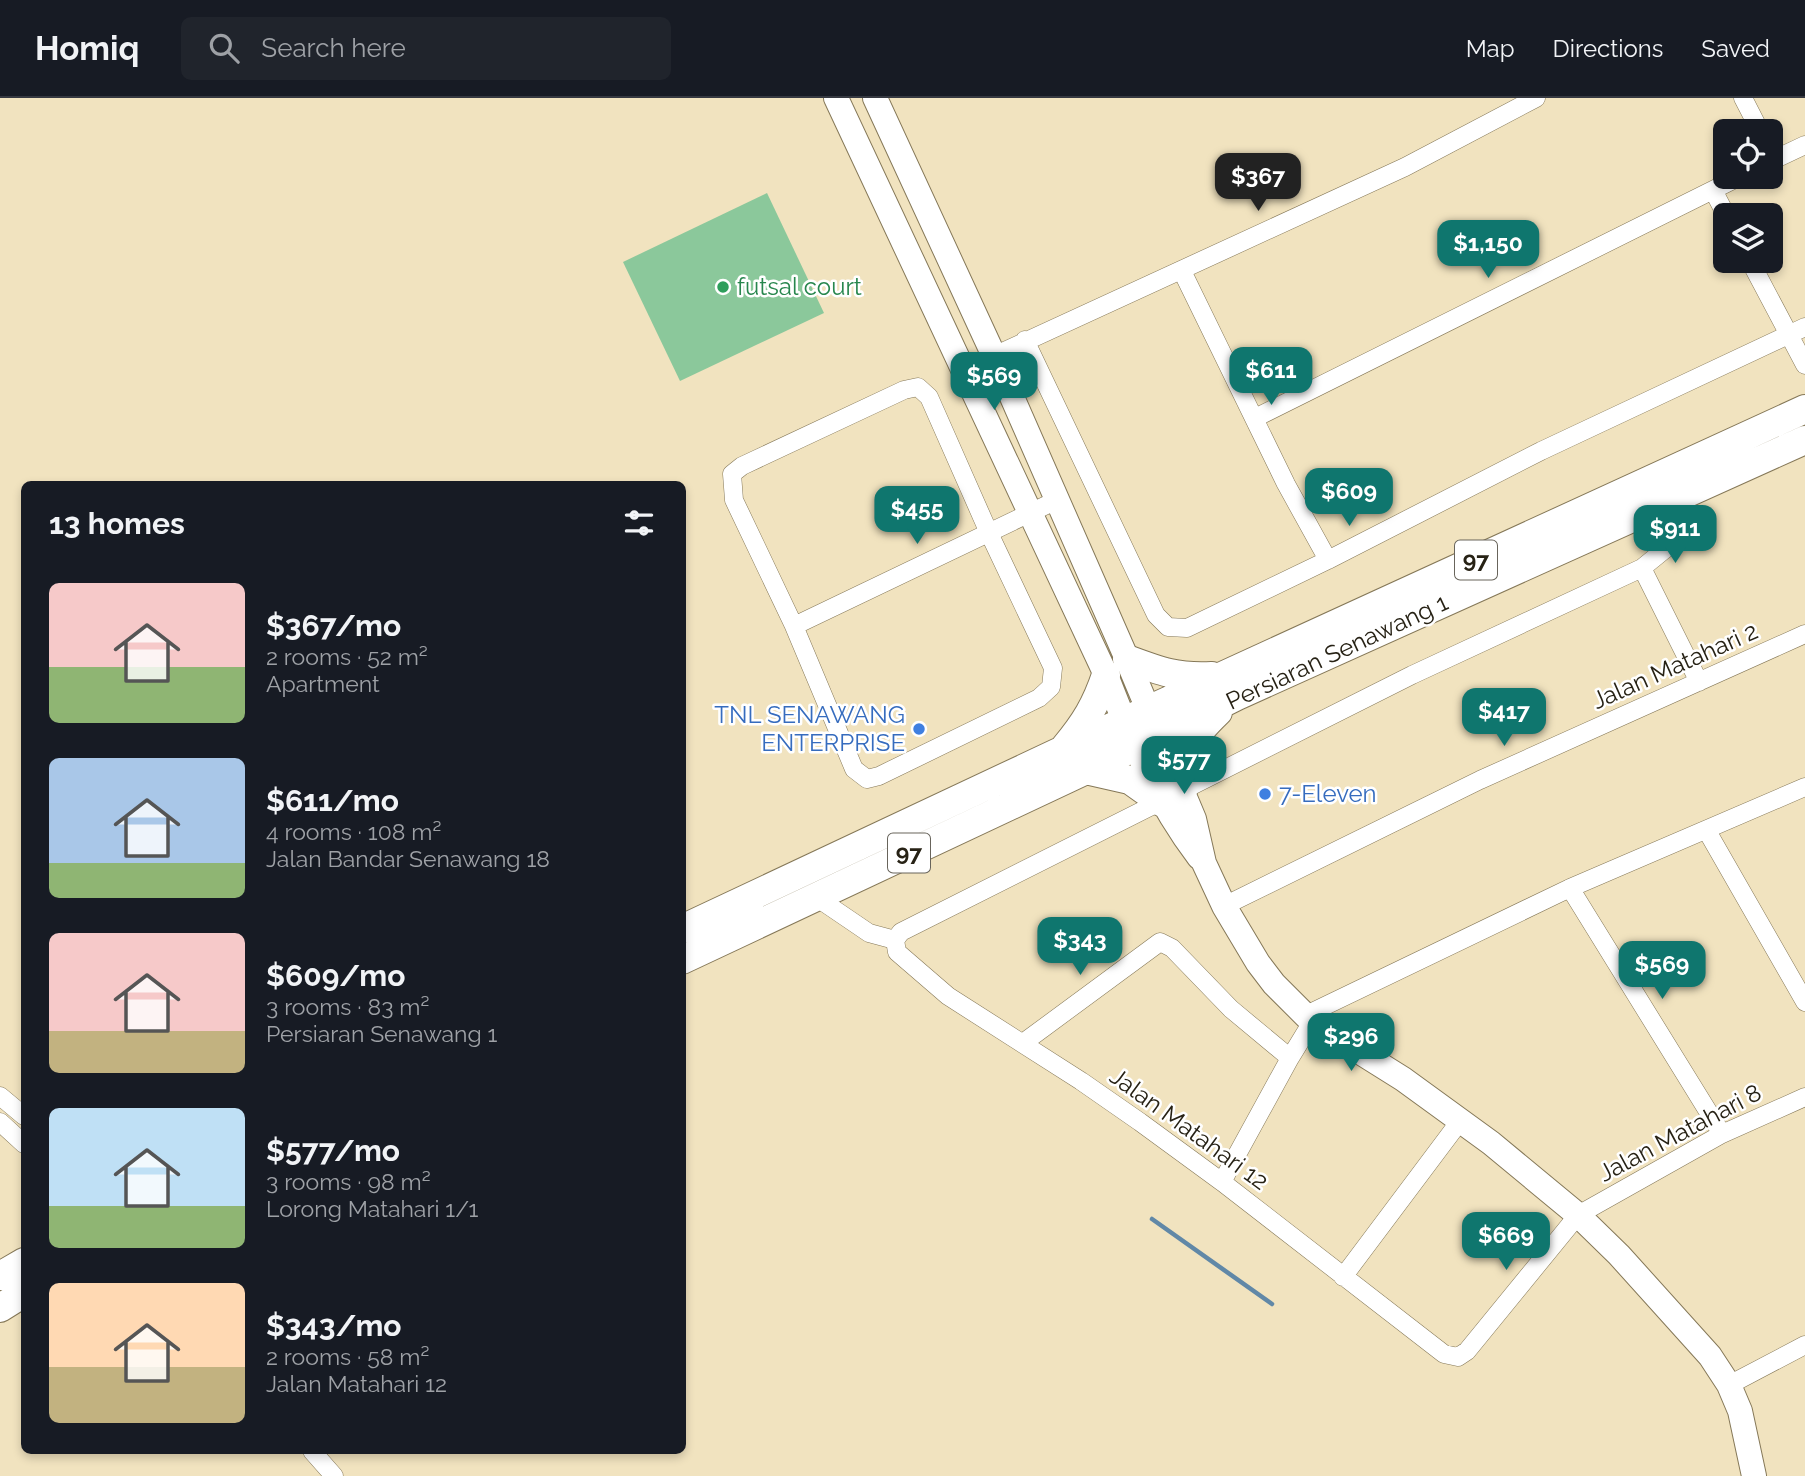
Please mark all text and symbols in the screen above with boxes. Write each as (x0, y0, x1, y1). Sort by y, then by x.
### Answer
search box (181, 17, 671, 80)
text: Homiq (35, 29, 139, 68)
icon: search (205, 29, 243, 67)
text: Search here (261, 33, 406, 63)
text: Map (1466, 34, 1515, 63)
text: Directions (1553, 34, 1663, 63)
text: Saved (1701, 34, 1770, 63)
map controls (1713, 119, 1783, 273)
button: locate (1713, 119, 1783, 189)
pin: $367 (1217, 153, 1299, 213)
text: $367 (1231, 162, 1285, 189)
button: layers (1713, 203, 1783, 273)
pin: $1,150 (1431, 220, 1545, 280)
text: $1,150 (1453, 229, 1523, 256)
place label: futsal court (737, 272, 862, 301)
marker: futsal court (715, 279, 731, 295)
pin: $611 (1230, 348, 1312, 407)
pin: $569 (953, 352, 1035, 412)
text: $611 (1245, 356, 1297, 383)
text: $569 (967, 361, 1021, 388)
pin: $609 (1308, 468, 1390, 528)
text: $609 (1321, 477, 1377, 504)
pin: $455 (876, 486, 958, 546)
text: $455 (890, 495, 944, 522)
icon: filters (620, 504, 658, 542)
pin: $911 (1634, 505, 1716, 565)
text: 13 homes (49, 506, 185, 541)
text: $911 (1650, 514, 1700, 541)
road number: 97 (1455, 540, 1497, 580)
street label: Persiaran Senawang 1 (1221, 587, 1452, 716)
text: $367/mo (266, 608, 401, 643)
icon: home (105, 611, 189, 695)
street label: Jalan Matahari 2 (1587, 616, 1762, 715)
text: 2 rooms · 52 m² (266, 643, 428, 670)
text: Apartment (266, 670, 380, 697)
pin: $417 (1463, 688, 1545, 748)
text: $417 (1478, 697, 1530, 724)
place label: TNL SENAWANG ENTERPRISE (714, 700, 905, 757)
marker: TNL SENAWANG ENTERPRISE (911, 721, 927, 737)
pin: $577 (1143, 736, 1225, 796)
text: $577 (1157, 745, 1211, 772)
place label: 7-Eleven (1279, 779, 1377, 808)
text: $611/mo (266, 783, 399, 818)
icon: home (105, 786, 189, 870)
marker: 7-Eleven (1257, 786, 1273, 802)
text: 4 rooms · 108 m² (266, 818, 441, 845)
road number: 97 (888, 834, 930, 873)
text: Jalan Bandar Senawang 18 (266, 845, 550, 872)
pin: $343 (1039, 918, 1121, 977)
text: $343 (1053, 926, 1107, 953)
pin: $569 (1621, 942, 1703, 1001)
text: $569 (1635, 950, 1689, 977)
text: $609/mo (266, 958, 405, 993)
icon: home (105, 961, 189, 1045)
text: 3 rooms · 83 m² (266, 993, 429, 1020)
pin: $296 (1310, 1014, 1392, 1073)
text: Persiaran Senawang 1 (266, 1020, 497, 1047)
text: $296 (1323, 1022, 1379, 1049)
street label: Jalan Matahari 12 (1104, 1061, 1274, 1196)
street label: Jalan Matahari 8 (1593, 1077, 1766, 1188)
text: $577/mo (266, 1133, 400, 1168)
icon: home (105, 1136, 189, 1220)
text: 3 rooms · 98 m² (266, 1168, 431, 1195)
text: Lorong Matahari 1/1 (266, 1195, 478, 1222)
pin: $669 (1465, 1212, 1547, 1272)
text: $669 (1478, 1221, 1534, 1248)
text: $343/mo (266, 1308, 402, 1343)
icon: home (105, 1311, 189, 1395)
text: 2 rooms · 58 m² (266, 1343, 429, 1370)
text: Jalan Matahari 12 (266, 1370, 447, 1397)

